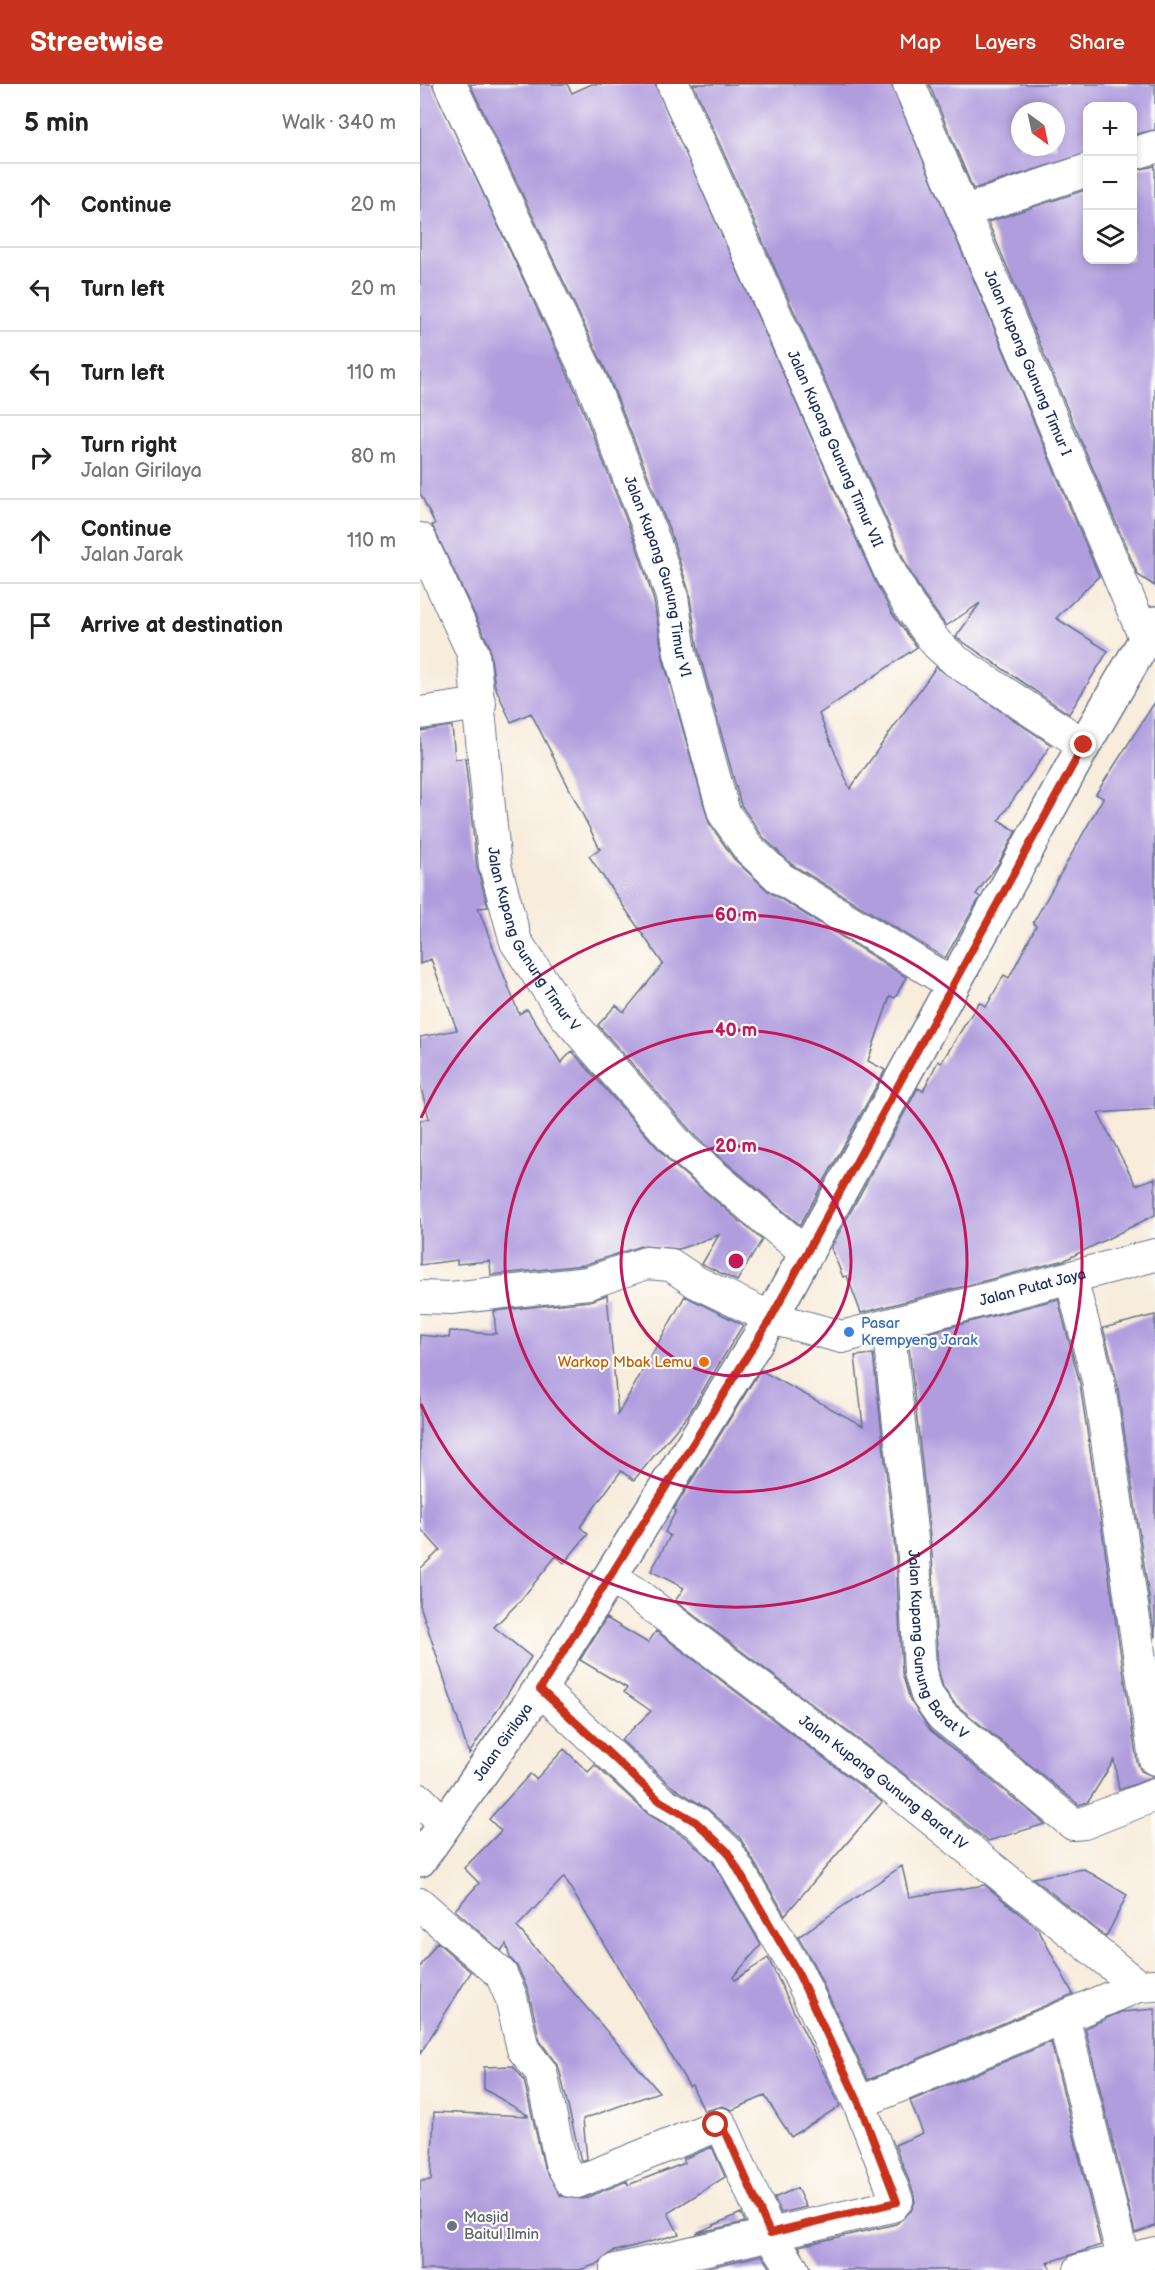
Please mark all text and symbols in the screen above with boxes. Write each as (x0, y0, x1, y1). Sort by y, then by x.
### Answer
text: Streetwise (30, 26, 163, 59)
text: Map (899, 30, 941, 55)
text: Layers (974, 30, 1036, 55)
text: Share (1069, 30, 1125, 55)
north arrow (1011, 102, 1065, 156)
map controls (1083, 102, 1137, 264)
button: + (1083, 102, 1137, 156)
text: 5 min (24, 108, 89, 139)
text: Walk · 340 m (282, 111, 396, 135)
button: − (1083, 156, 1137, 210)
icon: ahead (24, 189, 57, 222)
text: Continue (81, 192, 171, 219)
text: 20 m (351, 193, 396, 217)
button: layers (1083, 210, 1137, 264)
street label: Jalan Kupang Gunung Timur I (980, 267, 1076, 459)
icon: left (24, 273, 57, 306)
text: Turn left (81, 276, 165, 303)
text: 20 m (351, 277, 396, 301)
street label: Jalan Kupang Gunung Timur VII (783, 347, 887, 550)
icon: left (24, 357, 57, 390)
text: Turn left (81, 360, 165, 387)
text: 110 m (347, 361, 396, 385)
text: Turn right (81, 432, 177, 459)
icon: right (24, 441, 57, 474)
text: 80 m (351, 445, 396, 469)
text: Jalan Girilaya (81, 459, 202, 483)
street label: Jalan Kupang Gunung Timur VI (620, 473, 696, 679)
text: Continue (81, 516, 171, 543)
icon: ahead (24, 525, 57, 558)
text: 110 m (347, 529, 396, 553)
text: Jalan Jarak (81, 543, 183, 567)
icon: arrive (24, 609, 57, 642)
text: Arrive at destination (81, 612, 283, 639)
route end (1070, 731, 1096, 757)
street label: Jalan Kupang Gunung Timur V (484, 846, 585, 1036)
text: 60 m (715, 905, 757, 926)
text: 40 m (715, 1020, 757, 1041)
text: 20 m (715, 1136, 757, 1157)
centre of rings (726, 1251, 746, 1271)
street label: Jalan Putat Jaya (977, 1264, 1088, 1310)
place label: Pasar Krempyeng Jarak (861, 1314, 978, 1350)
marker: Pasar Krempyeng Jarak (842, 1325, 856, 1339)
place label: Warkop Mbak Lemu (558, 1353, 692, 1372)
marker: Warkop Mbak Lemu (697, 1355, 711, 1369)
street label: Jalan Kupang Gunung Barat V (904, 1549, 973, 1744)
street label: Jalan Girilaya (469, 1700, 537, 1785)
street label: Jalan Kupang Gunung Barat IV (795, 1711, 972, 1855)
route start (702, 2111, 728, 2137)
place label: Masjid Baitul Ilmin (464, 2208, 539, 2244)
marker: Masjid Baitul Ilmin (445, 2219, 459, 2233)

